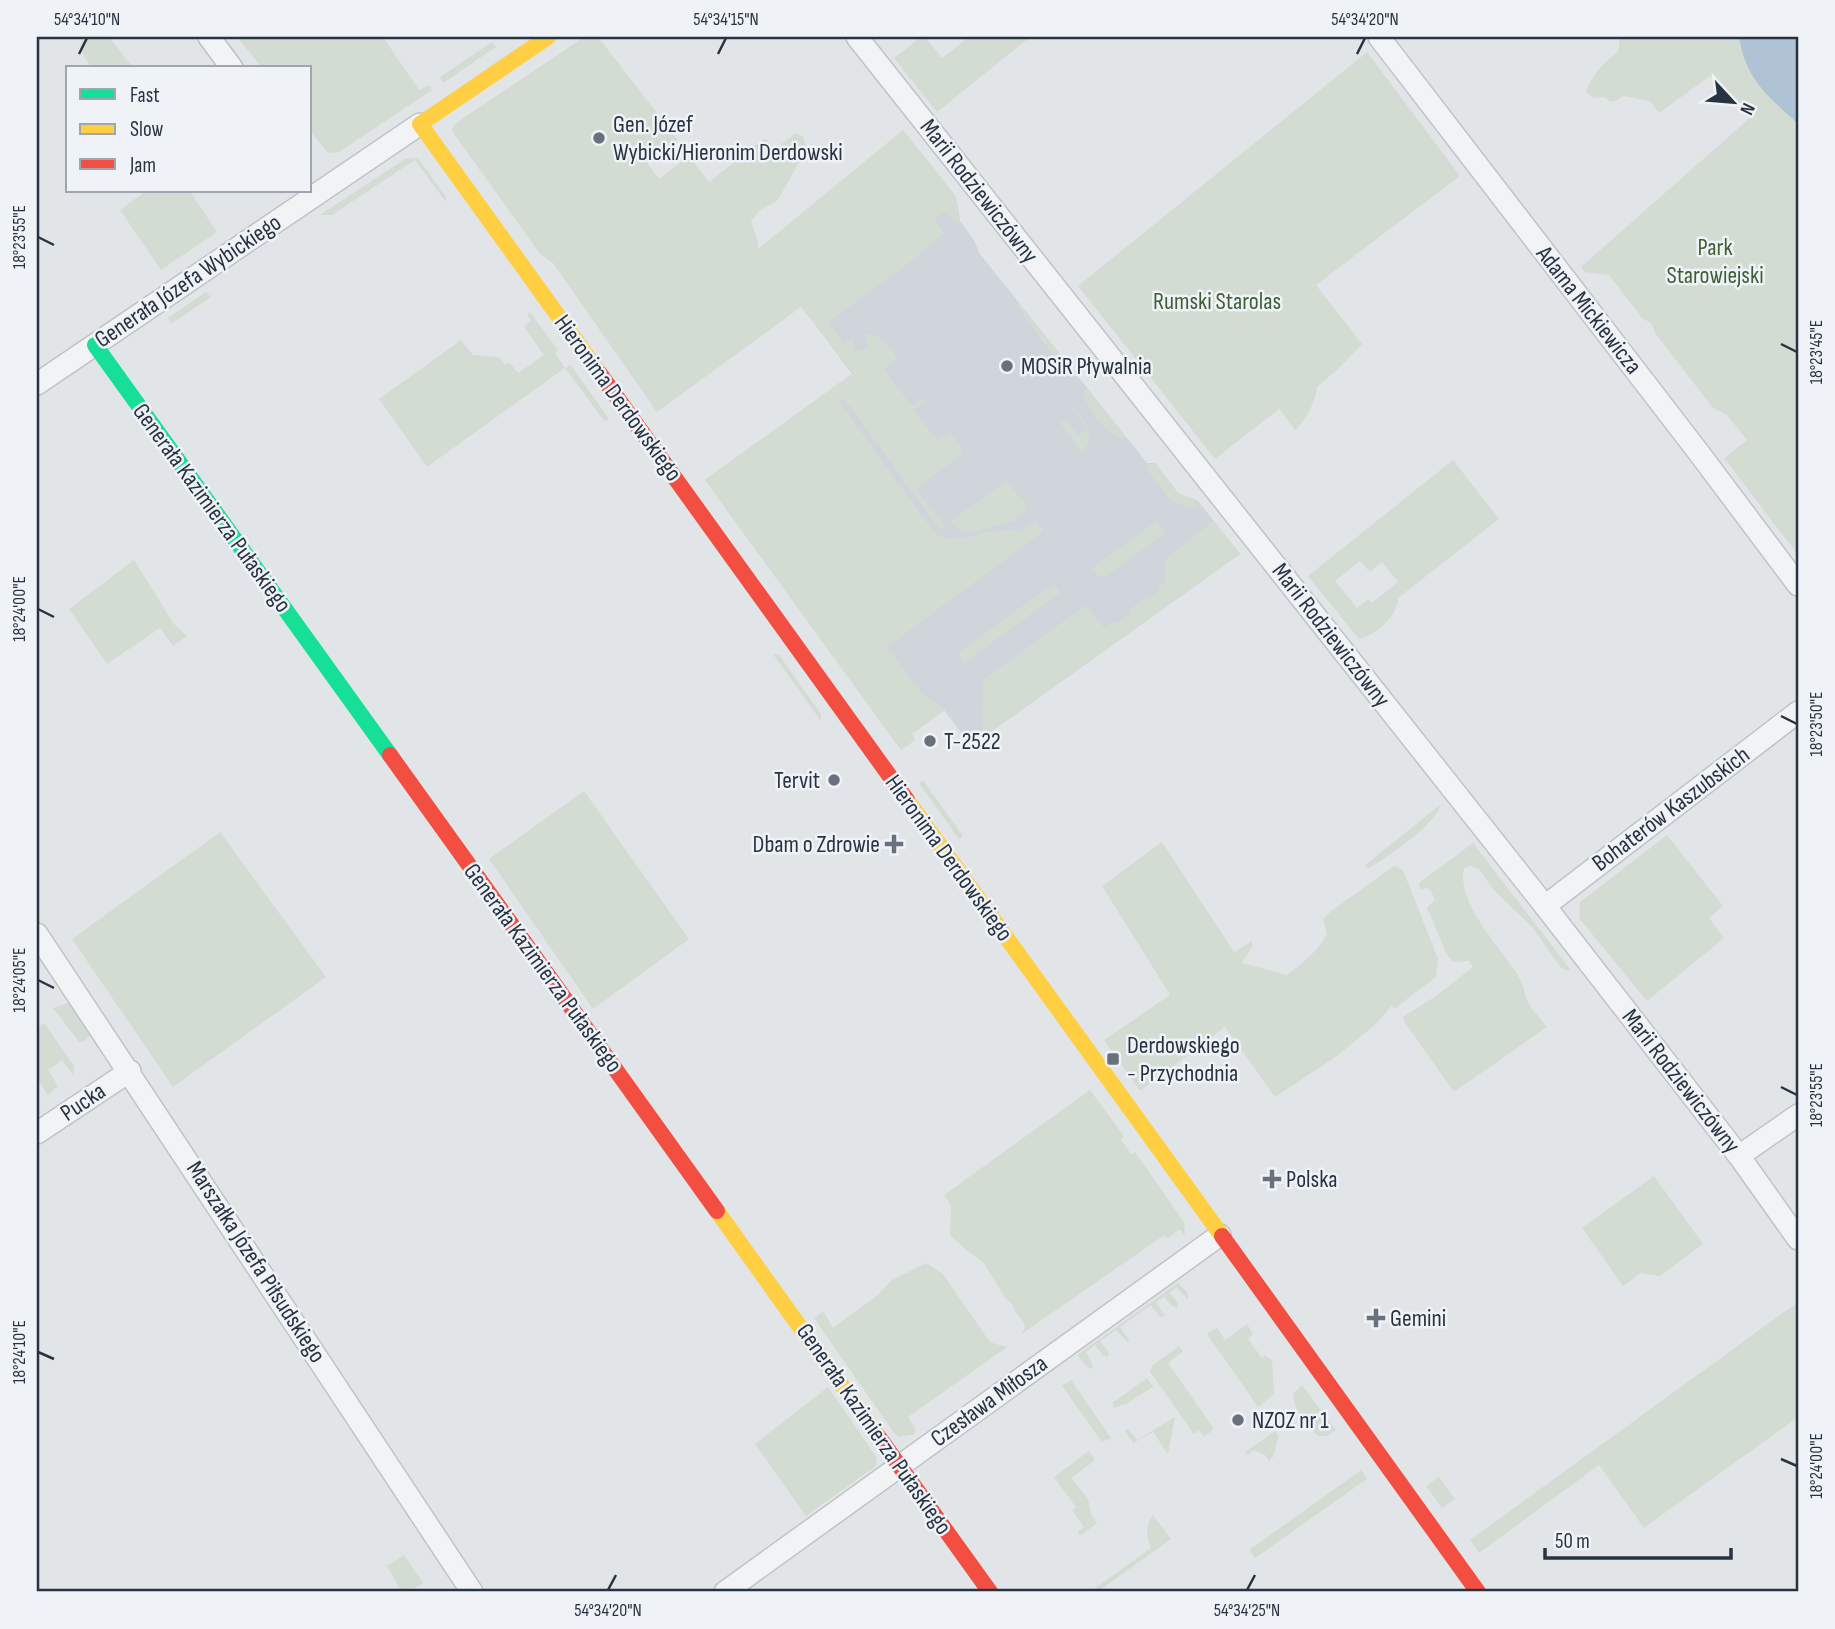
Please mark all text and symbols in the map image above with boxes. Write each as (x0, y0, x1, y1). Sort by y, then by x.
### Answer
text: 54°34'10"N (54, 9, 120, 30)
text: 54°34'15"N (693, 9, 759, 30)
text: 54°34'20"N (1331, 9, 1399, 30)
legend (66, 66, 312, 192)
north arrow (1699, 66, 1769, 136)
text: Fast (130, 83, 160, 108)
text: N (1734, 99, 1759, 118)
place label: Gen. Józef Wybicki/Hieronim Derdowski (613, 110, 843, 167)
street label: Marii Rodziewiczówny (914, 113, 1044, 269)
text: Slow (130, 117, 164, 142)
marker: Gen. Józef Wybicki/Hieronim Derdowski (591, 130, 607, 146)
text: Jam (129, 153, 156, 178)
text: 18°23'55"E (9, 205, 30, 269)
street label: Generała Józefa Wybickiego (89, 208, 287, 354)
park label: Park Starowiejski (1666, 233, 1764, 290)
street label: Adama Mickiewicza (1529, 239, 1648, 380)
park label: Rumski Starolas (1153, 287, 1281, 316)
street label: Hieronima Derdowskiego (548, 309, 688, 487)
text: 18°23'45"E (1806, 320, 1827, 384)
place label: MOSiR Pływalnia (1021, 352, 1152, 381)
marker: MOSiR Pływalnia (999, 358, 1015, 374)
street label: Generała Kazimierza Pułaskiego (126, 398, 298, 618)
street label: Marii Rodziewiczówny (1266, 557, 1396, 713)
text: 18°24'00"E (9, 576, 30, 642)
text: 18°23'50"E (1806, 692, 1827, 756)
place label: T-2522 (944, 727, 1001, 756)
marker: T-2522 (922, 733, 938, 749)
street label: Bohaterów Kaszubskich (1587, 740, 1755, 878)
place label: Tervit (774, 766, 820, 795)
street label: Hieronima Derdowskiego (879, 769, 1019, 947)
marker: Tervit (826, 772, 842, 788)
place label: Dbam o Zdrowie (753, 830, 880, 859)
marker: Dbam o Zdrowie (886, 836, 902, 852)
street label: Generała Kazimierza Pułaskiego (457, 858, 629, 1078)
text: 18°24'05"E (9, 948, 30, 1012)
street label: Marii Rodziewiczówny (1616, 1003, 1746, 1159)
place label: Derdowskiego - Przychodnia (1127, 1031, 1240, 1088)
marker: Derdowskiego - Przychodnia (1105, 1051, 1121, 1067)
text: 18°23'55"E (1806, 1063, 1827, 1127)
street label: Pucka (55, 1077, 111, 1127)
street label: Marszałka Józefa Piłsudskiego (180, 1156, 332, 1368)
place label: Polska (1286, 1165, 1338, 1194)
marker: Polska (1264, 1171, 1280, 1187)
place label: Gemini (1390, 1304, 1446, 1333)
marker: Gemini (1368, 1310, 1384, 1326)
street label: Generała Kazimierza Pułaskiego (790, 1318, 958, 1540)
text: 18°24'10"E (9, 1320, 30, 1384)
street label: Czesława Miłosza (925, 1349, 1053, 1453)
place label: NZOZ nr 1 (1252, 1406, 1329, 1435)
marker: NZOZ nr 1 (1230, 1412, 1246, 1428)
text: 18°24'00"E (1806, 1433, 1827, 1499)
scale bar (1545, 1517, 1730, 1561)
text: 50 m (1555, 1529, 1590, 1554)
text: 54°34'20"N (574, 1600, 642, 1621)
text: 54°34'25"N (1214, 1600, 1280, 1621)

